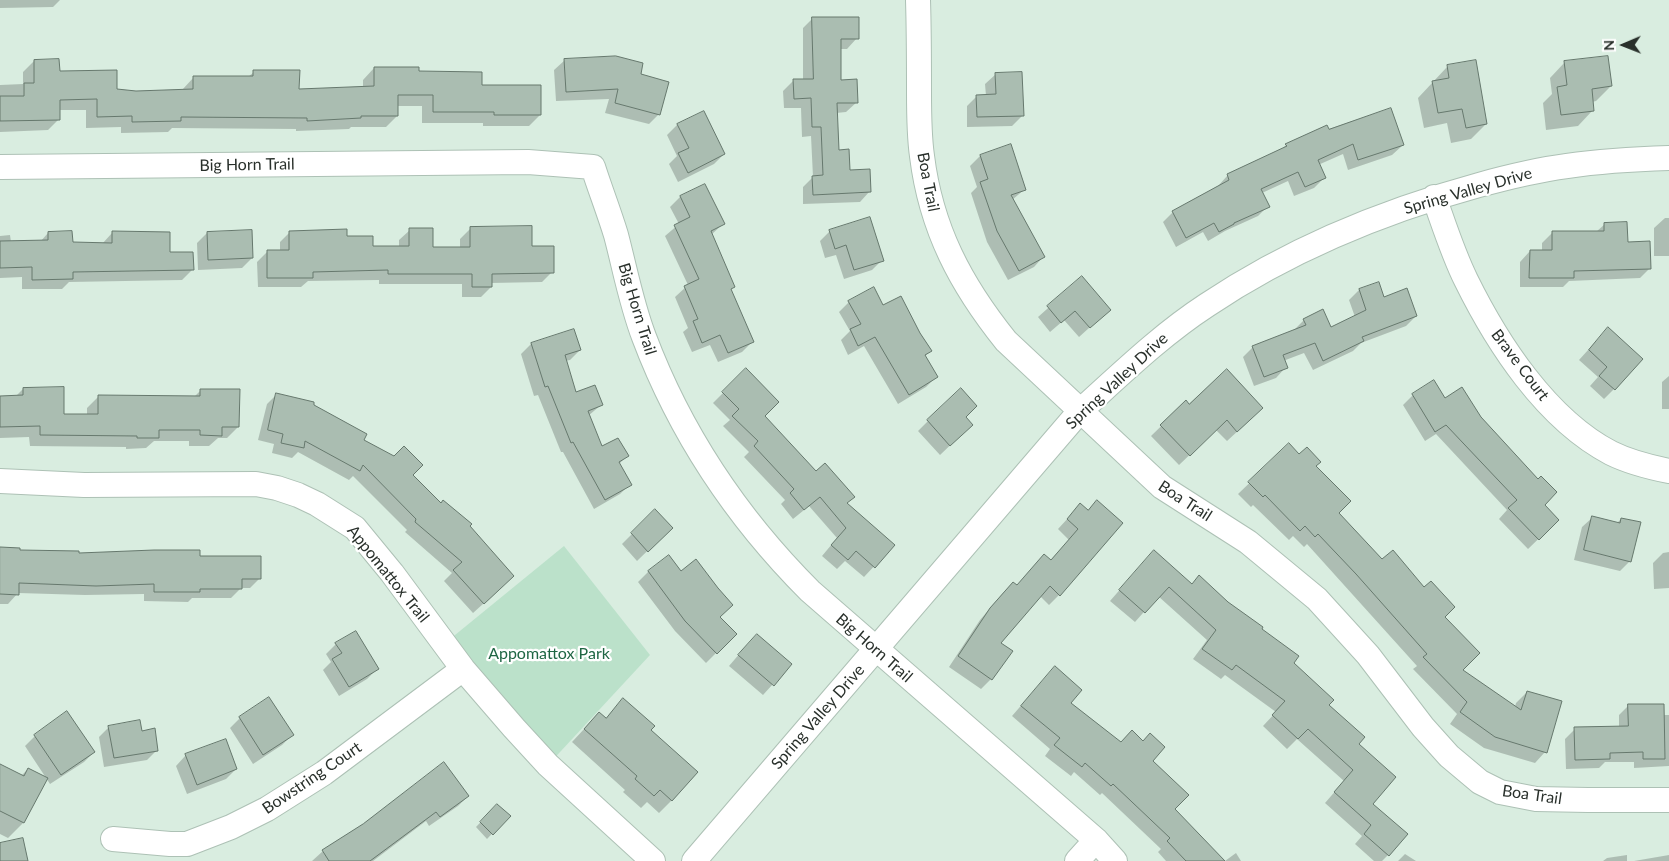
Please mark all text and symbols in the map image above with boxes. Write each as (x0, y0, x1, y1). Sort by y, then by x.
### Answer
north arrow (1599, 20, 1649, 70)
text: N (1600, 40, 1617, 51)
street label: Boa Trail (913, 151, 943, 213)
street label: Big Horn Trail (199, 155, 295, 175)
street label: Spring Valley Drive (1402, 164, 1534, 218)
street label: Big Horn Trail (614, 261, 660, 357)
street label: Brave Court (1487, 326, 1553, 404)
street label: Spring Valley Drive (1062, 329, 1172, 433)
street label: Boa Trail (1154, 477, 1216, 525)
street label: Appomattox Trail (343, 522, 433, 626)
street label: Big Horn Trail (832, 610, 916, 686)
park label: Appomattox Park (488, 644, 610, 664)
street label: Spring Valley Drive (767, 661, 869, 773)
street label: Bowstring Court (259, 738, 365, 818)
street label: Boa Trail (1501, 781, 1563, 809)

